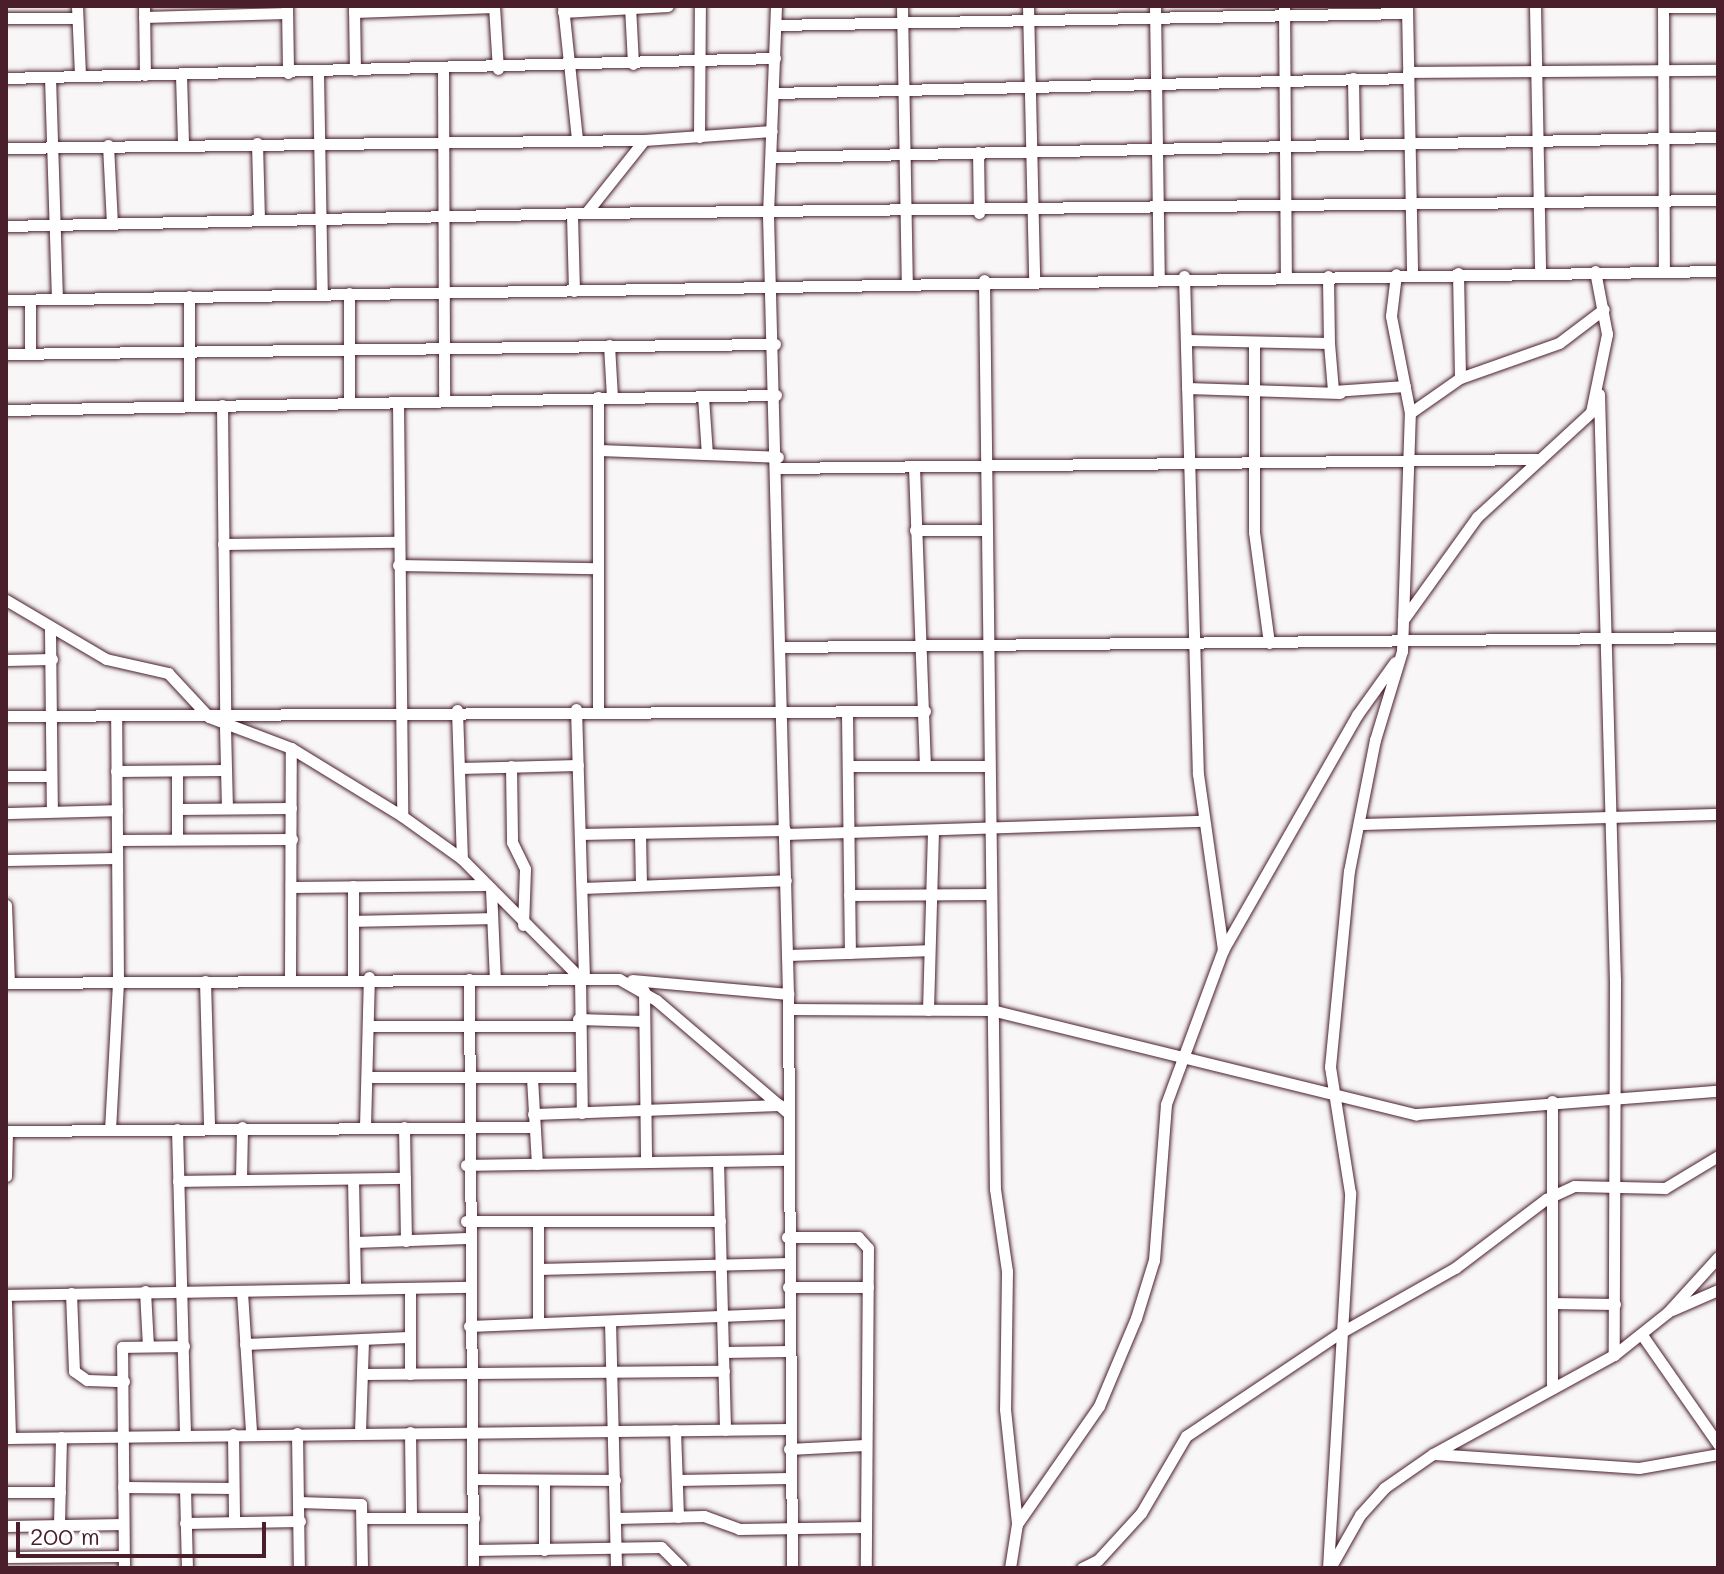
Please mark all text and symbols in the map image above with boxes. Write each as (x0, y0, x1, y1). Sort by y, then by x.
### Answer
scale bar (20, 1506, 270, 1556)
text: 200 m (30, 1520, 100, 1551)

